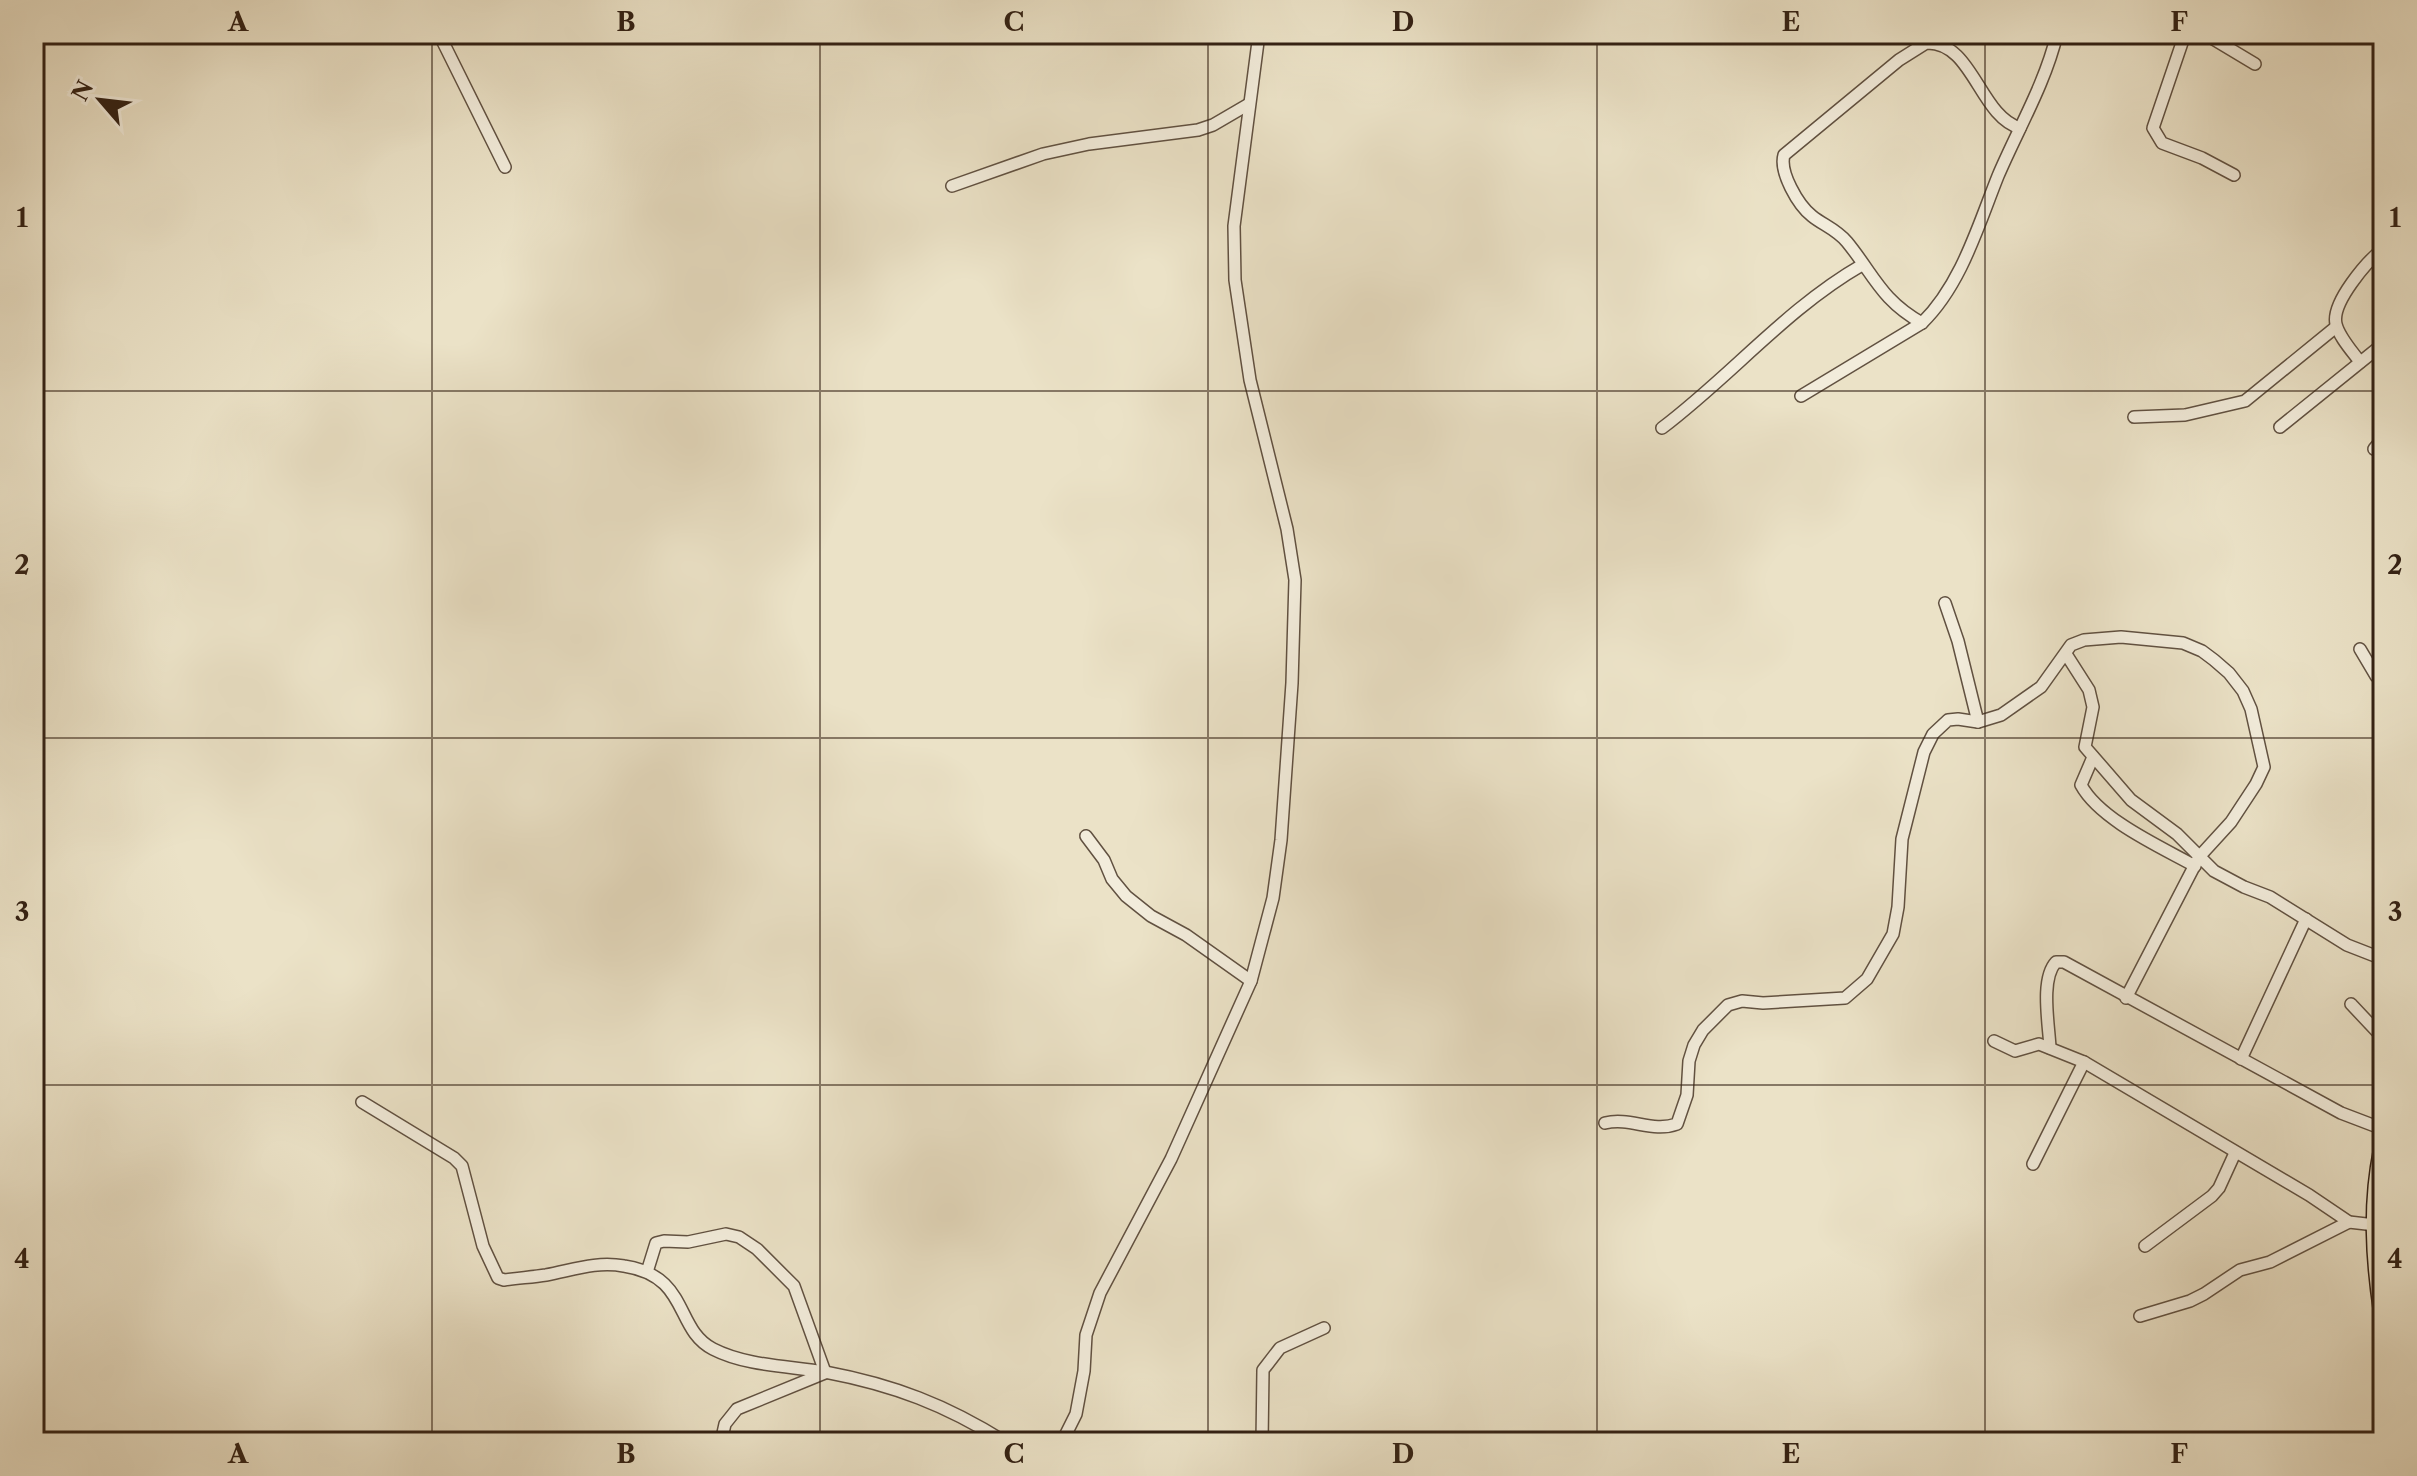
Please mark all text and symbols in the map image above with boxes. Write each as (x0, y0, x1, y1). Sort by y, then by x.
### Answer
text: A (227, 6, 249, 38)
text: B (616, 6, 636, 38)
text: C (1004, 6, 1024, 38)
text: D (1392, 6, 1414, 38)
text: E (1782, 6, 1800, 38)
text: F (2170, 6, 2188, 38)
north arrow (60, 60, 140, 140)
text: N (66, 76, 99, 106)
text: 1 (16, 202, 28, 234)
text: 1 (2389, 202, 2401, 234)
text: 2 (14, 549, 30, 581)
text: 2 (2387, 549, 2403, 581)
text: 3 (15, 896, 29, 928)
text: 3 (2388, 896, 2402, 928)
text: 4 (14, 1243, 30, 1275)
text: 4 (2387, 1243, 2403, 1275)
text: A (227, 1438, 249, 1470)
text: B (616, 1438, 636, 1470)
text: C (1004, 1438, 1024, 1470)
text: D (1392, 1438, 1414, 1470)
text: E (1782, 1438, 1800, 1470)
text: F (2170, 1438, 2188, 1470)

